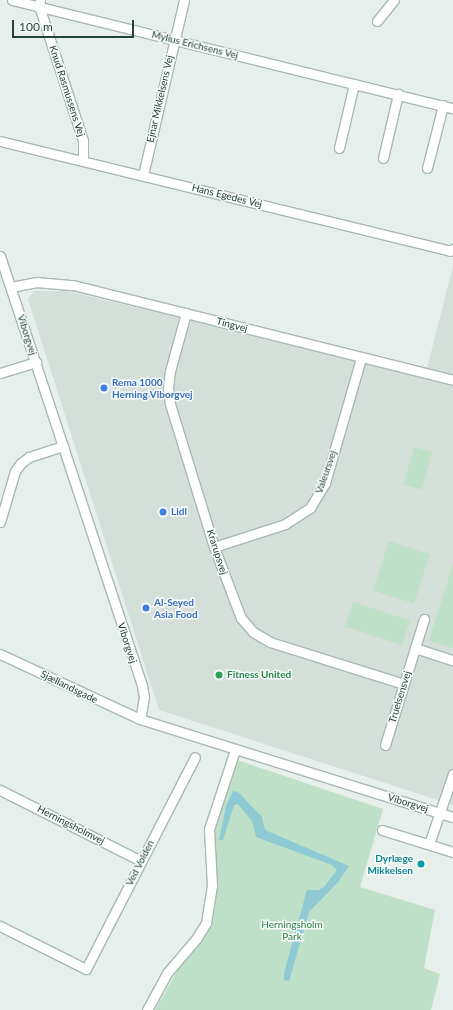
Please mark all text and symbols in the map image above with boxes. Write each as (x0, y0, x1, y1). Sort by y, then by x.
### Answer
scale bar (14, 12, 136, 38)
text: 100 m (19, 19, 53, 34)
street label: Mylius Erichsens Vej (150, 28, 240, 62)
street label: Knud Rasmussens Vej (47, 44, 87, 138)
street label: Ejnar Mikkelsens Vej (144, 54, 176, 144)
street label: Hans Egedes Vej (190, 181, 264, 211)
street label: Viborgvej (15, 313, 39, 357)
street label: Tingvej (215, 315, 249, 335)
place label: Rema 1000 Herning Viborgvej (112, 376, 193, 400)
marker: Rema 1000 Herning Viborgvej (99, 383, 109, 393)
street label: Valeursvej (313, 449, 339, 495)
place label: Lidl (171, 506, 187, 518)
marker: Lidl (158, 507, 168, 517)
street label: Krarupsvej (204, 528, 230, 576)
place label: Al-Seyed Asia Food (154, 596, 198, 620)
marker: Al-Seyed Asia Food (141, 603, 151, 613)
street label: Viborgvej (115, 621, 139, 665)
street label: Sjællandsgade (38, 668, 100, 706)
place label: Fitness United (227, 669, 291, 681)
marker: Fitness United (214, 670, 224, 680)
street label: Truelsensvej (386, 670, 414, 724)
street label: Viborgvej (386, 791, 430, 815)
street label: Herningsholmvej (35, 803, 107, 847)
street label: Ved Volden (123, 838, 157, 888)
place label: Dyrlæge Mikkelsen (367, 852, 413, 876)
marker: Dyrlæge Mikkelsen (416, 859, 426, 869)
park label: Herningsholm Park (261, 918, 323, 942)

